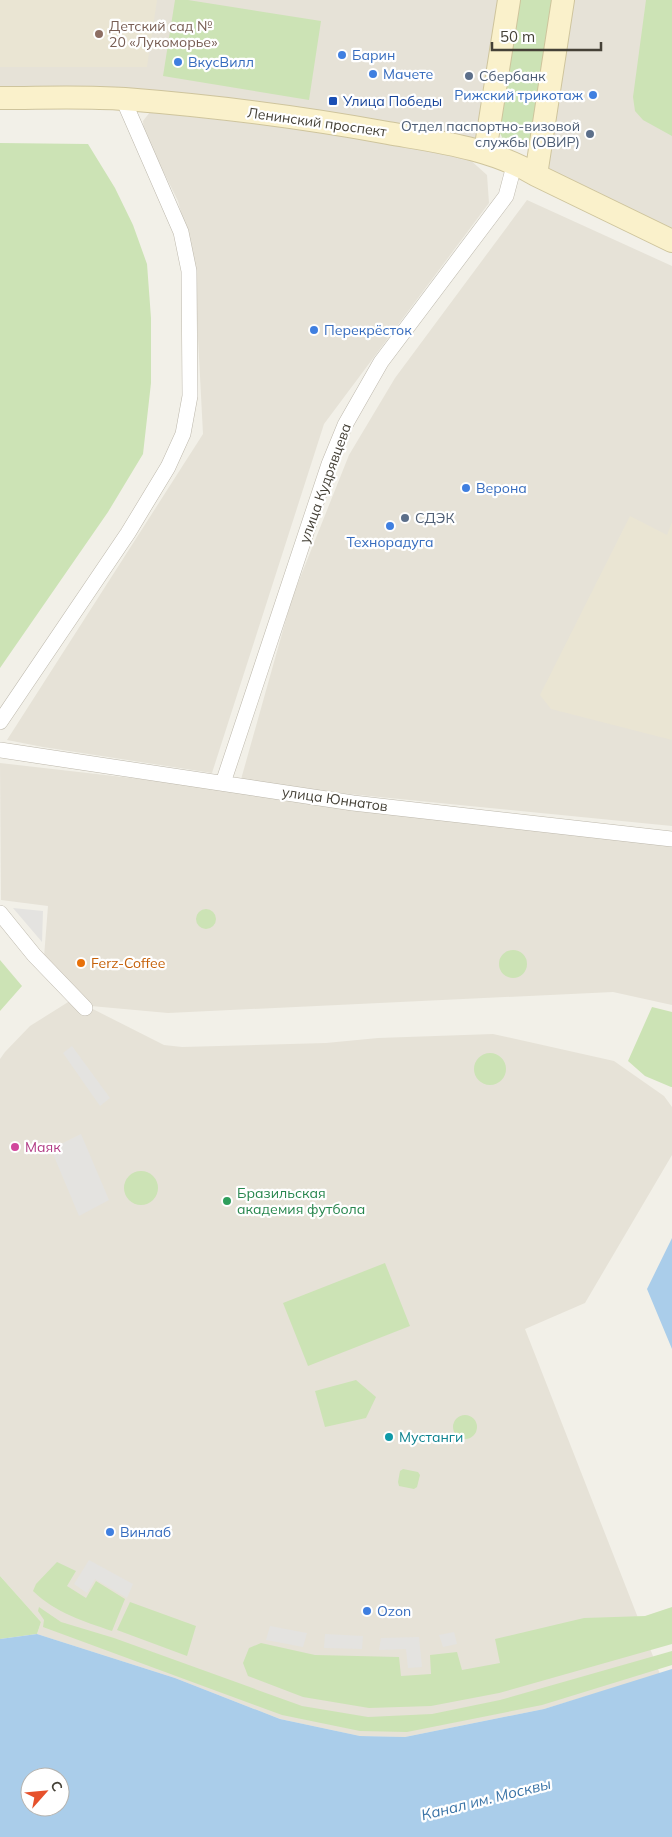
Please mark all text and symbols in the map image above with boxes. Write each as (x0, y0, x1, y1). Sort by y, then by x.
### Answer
place label: Детский сад № 20 «Лукоморье» (109, 17, 217, 51)
scale bar (492, 20, 601, 52)
text: 50 m (500, 27, 535, 46)
marker: Детский сад № 20 «Лукоморье» (93, 28, 105, 40)
place label: Барин (352, 46, 395, 64)
marker: Барин (336, 49, 348, 61)
place label: ВкусВилл (188, 53, 254, 71)
marker: ВкусВилл (172, 56, 184, 68)
place label: Мачете (383, 65, 434, 83)
place label: Сбербанк (479, 67, 546, 85)
marker: Мачете (367, 68, 379, 80)
marker: Сбербанк (463, 70, 475, 82)
place label: Рижский трикотаж (454, 86, 584, 104)
marker: Рижский трикотаж (587, 89, 599, 101)
place label: Улица Победы (342, 92, 442, 110)
marker: Улица Победы (327, 95, 339, 107)
street label: Ленинский проспект (246, 103, 388, 141)
place label: Отдел паспортно-визовой службы (ОВИР) (401, 117, 580, 151)
marker: Отдел паспортно-визовой службы (ОВИР) (584, 128, 596, 140)
place label: Перекрёсток (324, 321, 412, 339)
marker: Перекрёсток (308, 324, 320, 336)
street label: улица Кудрявцева (295, 421, 355, 545)
place label: Верона (476, 479, 527, 497)
marker: Верона (460, 482, 472, 494)
place label: СДЭК (415, 509, 455, 527)
marker: СДЭК (399, 512, 411, 524)
marker: Технорадуга (384, 520, 396, 532)
place label: Технорадуга (346, 533, 434, 551)
street label: улица Юннатов (281, 783, 389, 815)
place label: Ferz-Coffee (91, 954, 165, 972)
marker: Ferz-Coffee (75, 957, 87, 969)
place label: Маяк (25, 1138, 61, 1156)
marker: Маяк (9, 1141, 21, 1153)
place label: Бразильская академия футбола (237, 1184, 365, 1218)
marker: Бразильская академия футбола (221, 1195, 233, 1207)
place label: Мустанги (399, 1428, 463, 1446)
marker: Мустанги (383, 1431, 395, 1443)
place label: Винлаб (120, 1523, 171, 1541)
marker: Винлаб (104, 1526, 116, 1538)
place label: Ozon (377, 1602, 411, 1620)
marker: Ozon (361, 1605, 373, 1617)
north arrow (20, 1767, 70, 1817)
water label: Канал им. Москвы (419, 1774, 553, 1824)
text: С (46, 1778, 67, 1794)

